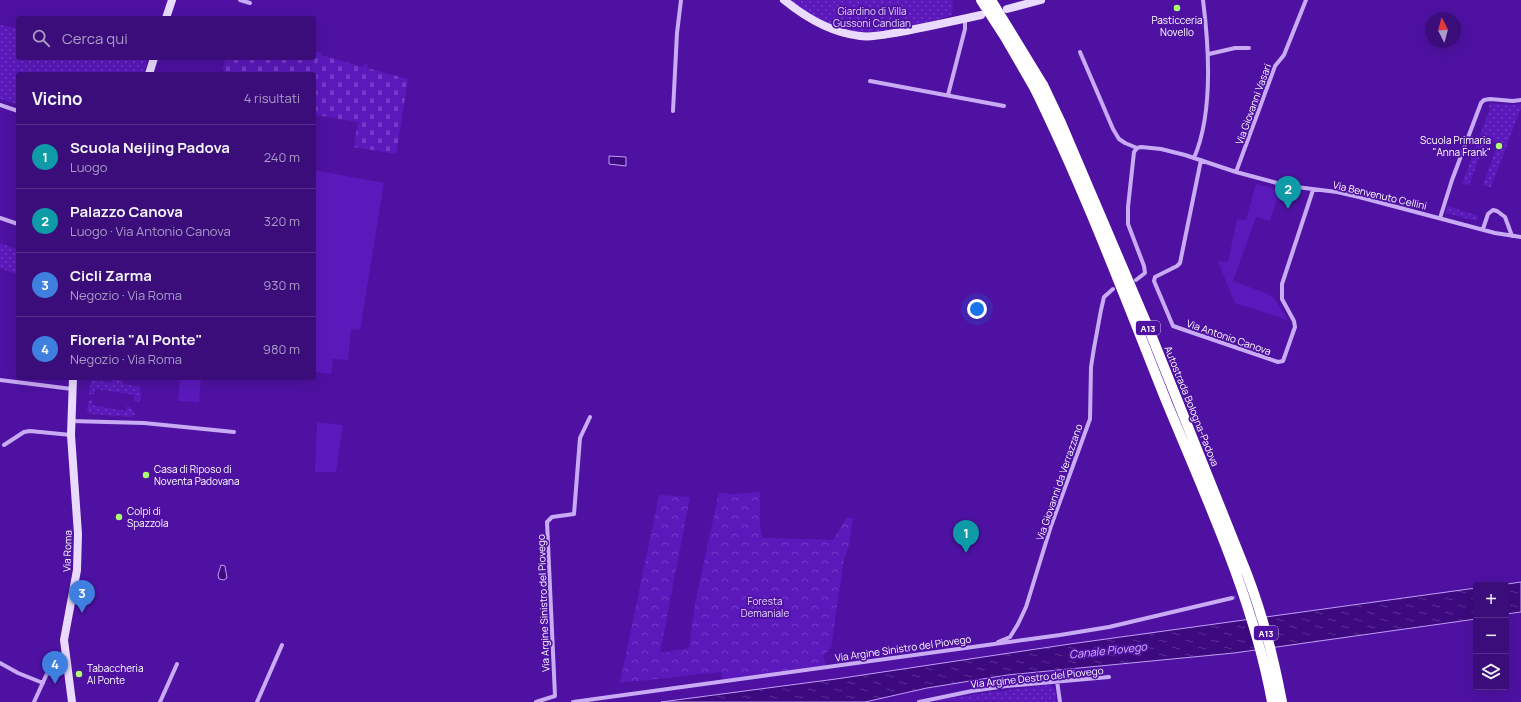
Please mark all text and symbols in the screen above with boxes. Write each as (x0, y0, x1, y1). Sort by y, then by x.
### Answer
marker: Pasticceria Novello (1172, 3, 1182, 13)
park label: Giardino di Villa Gussoni Candian (833, 4, 911, 30)
north arrow (1425, 12, 1461, 48)
place label: Pasticceria Novello (1151, 13, 1203, 39)
search box (16, 16, 316, 60)
icon: search (30, 27, 52, 49)
text: Cerca qui (62, 28, 128, 49)
street label: Via Giovanni Vasari (1232, 62, 1274, 146)
text: Vicino (32, 87, 83, 110)
text: 4 risultati (244, 89, 300, 107)
place label: Scuola Primaria "Anna Frank" (1420, 133, 1491, 159)
text: Scuola Neijing Padova (70, 137, 230, 158)
marker: Scuola Primaria "Anna Frank" (1494, 141, 1504, 151)
text: 1 (42, 148, 48, 166)
text: 240 m (264, 148, 300, 166)
text: Luogo (70, 158, 107, 176)
pin: 2 (1275, 176, 1301, 209)
street label: Via Benvenuto Cellini (1332, 177, 1428, 213)
text: Palazzo Canova (70, 201, 183, 222)
text: 2 (41, 212, 49, 230)
text: 320 m (264, 212, 300, 230)
text: Luogo · Via Antonio Canova (70, 222, 231, 240)
text: Cicli Zarma (70, 265, 152, 286)
text: 3 (41, 276, 49, 294)
text: 930 m (263, 276, 300, 294)
text: Negozio · Via Roma (70, 286, 182, 304)
your location (967, 299, 987, 319)
street label: Via Antonio Canova (1185, 316, 1273, 358)
road number: A13 (1136, 321, 1160, 335)
text: Fioreria "Al Ponte" (70, 329, 203, 350)
text: 4 (41, 340, 49, 358)
text: 980 m (263, 340, 300, 358)
street label: Autostrada Bologna-Padova (1161, 344, 1223, 468)
text: Negozio · Via Roma (70, 350, 182, 368)
street label: Via Giovanni da Verrazzano (1032, 422, 1086, 542)
place label: Casa di Riposo di Noventa Padovana (154, 462, 239, 488)
marker: Casa di Riposo di Noventa Padovana (141, 470, 151, 480)
place label: Colpi di Spazzola (127, 504, 169, 530)
marker: Colpi di Spazzola (114, 512, 124, 522)
pin: 1 (953, 520, 979, 553)
street label: Via Roma (59, 530, 75, 572)
street label: Via Argine Sinistro del Piovego (534, 534, 552, 672)
pin: 3 (69, 580, 95, 613)
map controls (1473, 582, 1509, 690)
button: + (1473, 582, 1509, 618)
park label: Foresta Demaniale (741, 594, 789, 620)
button: − (1473, 618, 1509, 654)
road number: A13 (1254, 626, 1278, 640)
street label: Via Argine Sinistro del Piovego (834, 631, 972, 665)
water label: Canale Piovego (1068, 638, 1149, 662)
pin: 4 (42, 651, 68, 684)
button: layers (1473, 654, 1509, 690)
place label: Tabaccheria Al Ponte (87, 661, 144, 687)
street label: Via Argine Destro del Piovego (970, 663, 1104, 691)
marker: Tabaccheria Al Ponte (74, 669, 84, 679)

